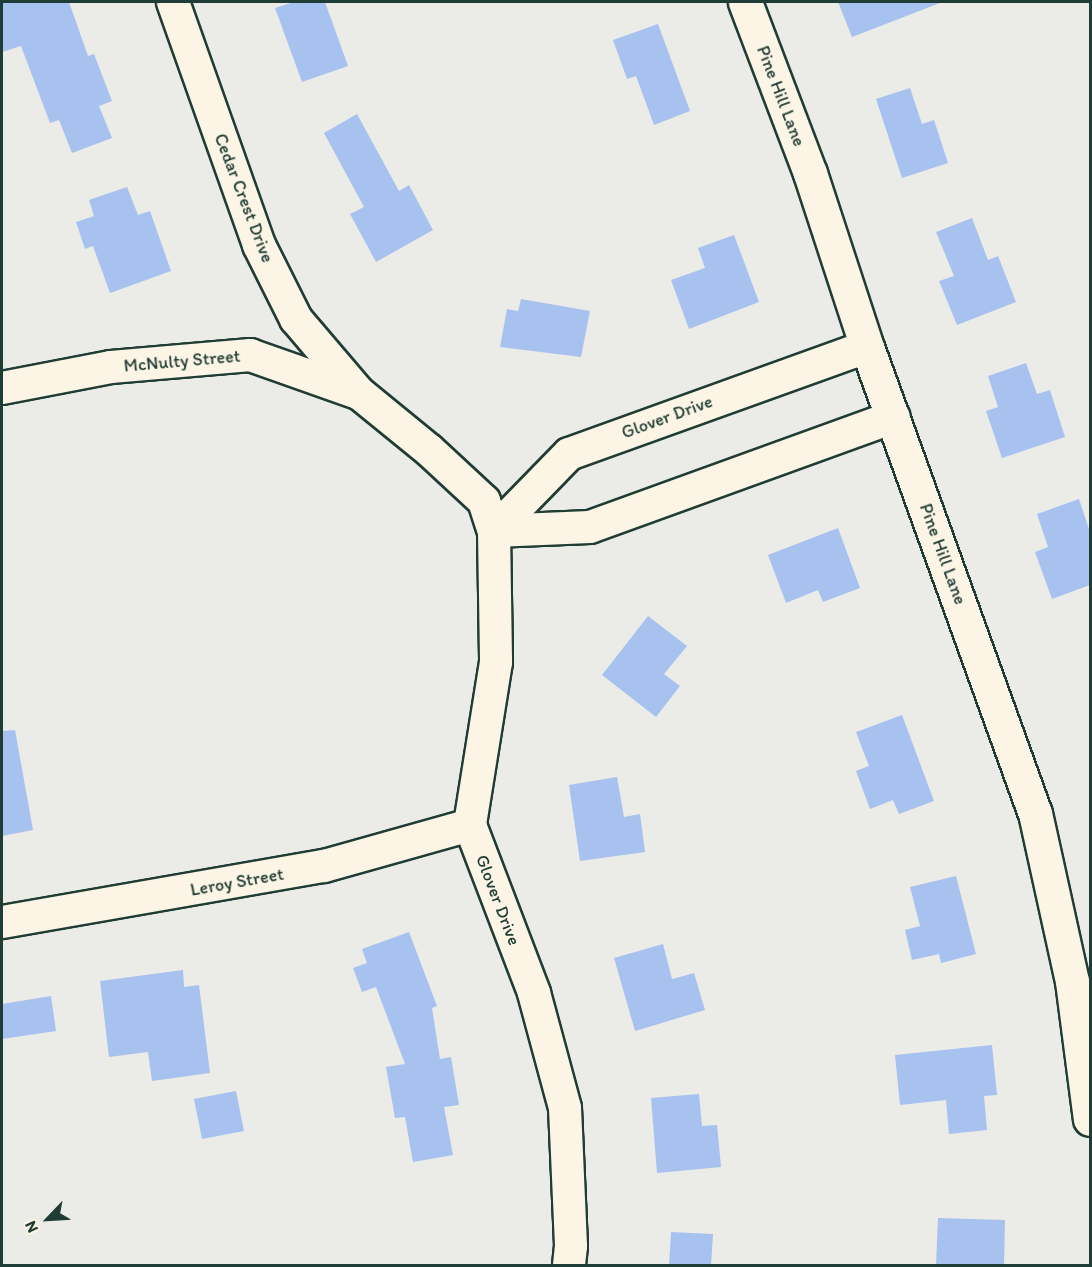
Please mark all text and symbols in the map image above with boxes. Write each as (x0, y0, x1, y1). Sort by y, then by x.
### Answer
street label: Pine Hill Lane (752, 43, 810, 149)
street label: Cedar Crest Drive (209, 130, 279, 266)
street label: McNulty Street (123, 345, 241, 377)
street label: Glover Drive (618, 391, 716, 443)
street label: Pine Hill Lane (915, 500, 971, 608)
street label: Glover Drive (471, 852, 525, 948)
street label: Leroy Street (189, 863, 285, 901)
north arrow (18, 1189, 78, 1249)
text: N (20, 1218, 42, 1236)

